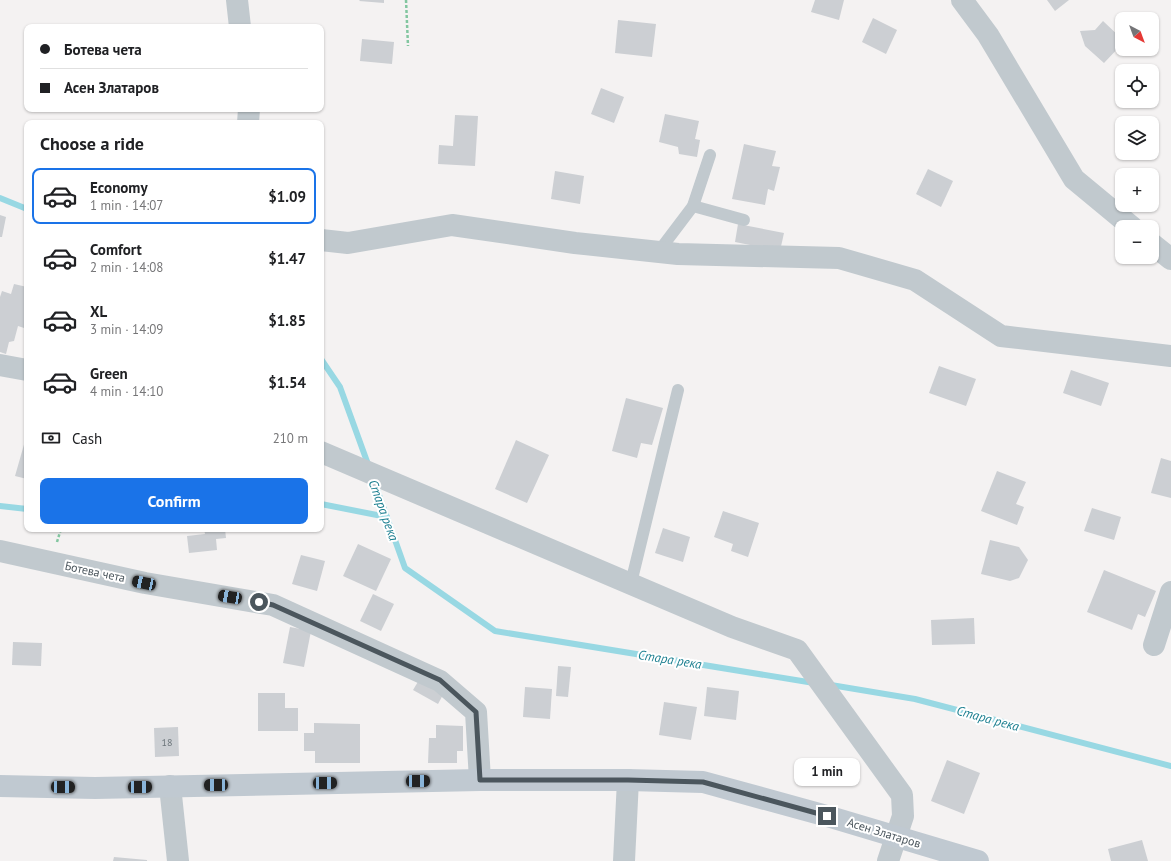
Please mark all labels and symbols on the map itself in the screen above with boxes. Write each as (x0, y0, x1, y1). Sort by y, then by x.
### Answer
north arrow (1115, 12, 1159, 56)
water label: Стара река (365, 477, 403, 544)
street label: Ботева чета (64, 558, 127, 585)
car (131, 575, 157, 591)
car (217, 589, 243, 605)
route start (250, 593, 268, 611)
water label: Стара река (637, 646, 704, 673)
water label: Стара река (955, 702, 1022, 735)
house number: 18 (162, 736, 172, 749)
callout: 1 min (794, 758, 860, 786)
car (406, 775, 430, 787)
car (313, 777, 337, 789)
car (204, 779, 228, 791)
car (51, 781, 75, 793)
car (128, 781, 152, 793)
route end (818, 807, 836, 825)
street label: Асен Златаров (846, 814, 923, 851)

